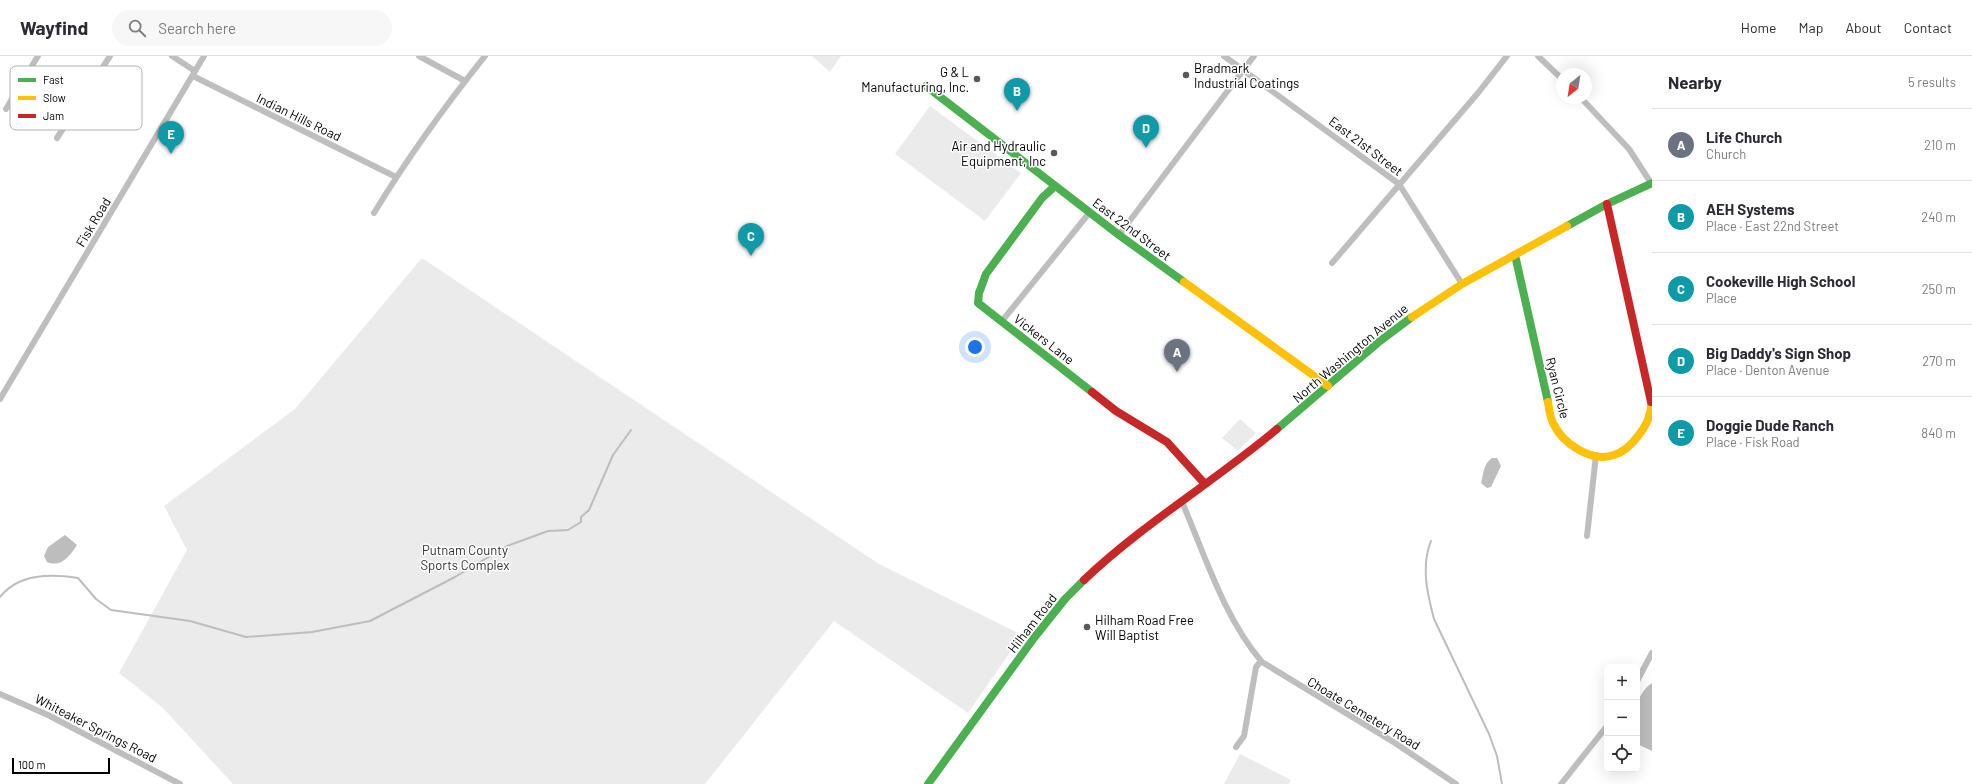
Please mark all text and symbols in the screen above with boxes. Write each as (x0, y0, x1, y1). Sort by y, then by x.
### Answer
search box (112, 10, 392, 46)
text: Wayfind (20, 16, 88, 39)
icon: search (126, 17, 148, 39)
text: Search here (158, 19, 236, 37)
text: Home (1741, 19, 1777, 36)
text: Map (1799, 19, 1823, 36)
text: About (1845, 19, 1882, 36)
text: Contact (1904, 19, 1952, 36)
place label: Bradmark Industrial Coatings (1194, 60, 1299, 91)
place label: G & L Manufacturing, Inc. (861, 64, 969, 95)
legend (10, 66, 142, 130)
north arrow (1556, 68, 1592, 104)
marker: Bradmark Industrial Coatings (1181, 70, 1191, 80)
text: Nearby (1668, 72, 1722, 92)
text: Fast (43, 73, 64, 86)
marker: G & L Manufacturing, Inc. (972, 74, 982, 84)
text: 5 results (1908, 74, 1956, 90)
pin: B (1004, 78, 1030, 111)
street label: Indian Hills Road (254, 90, 344, 144)
text: Slow (43, 91, 66, 104)
text: Jam (43, 109, 64, 122)
street label: East 21st Street (1326, 113, 1406, 179)
pin: D (1133, 115, 1159, 148)
pin: E (158, 121, 184, 154)
text: Life Church (1706, 128, 1782, 146)
text: A (1677, 137, 1685, 153)
text: 210 m (1924, 137, 1956, 153)
place label: Air and Hydraulic Equipment, Inc (951, 138, 1046, 169)
text: Church (1706, 146, 1746, 162)
marker: Air and Hydraulic Equipment, Inc (1049, 148, 1059, 158)
street label: Fisk Road (72, 194, 114, 250)
street label: East 22nd Street (1090, 194, 1174, 264)
text: AEH Systems (1706, 200, 1795, 218)
text: B (1677, 209, 1685, 225)
text: 240 m (1921, 209, 1956, 225)
text: Place · East 22nd Street (1706, 218, 1839, 234)
pin: C (738, 223, 764, 256)
text: Cookeville High School (1706, 272, 1855, 290)
text: C (1677, 281, 1685, 297)
text: 250 m (1922, 281, 1956, 297)
text: Place (1706, 290, 1737, 306)
street label: North Washington Avenue (1289, 300, 1411, 406)
street label: Vickers Lane (1011, 310, 1077, 368)
your location (965, 337, 985, 357)
pin: A (1164, 339, 1190, 372)
text: Big Daddy's Sign Shop (1706, 344, 1851, 362)
text: D (1677, 353, 1685, 369)
text: 270 m (1922, 353, 1956, 369)
street label: Ryan Circle (1543, 356, 1573, 420)
text: Place · Denton Avenue (1706, 362, 1829, 378)
text: Doggie Dude Ranch (1706, 416, 1834, 434)
text: E (1677, 425, 1685, 441)
text: 840 m (1921, 425, 1956, 441)
text: Place · Fisk Road (1706, 434, 1800, 450)
park label: Putnam County Sports Complex (420, 542, 510, 573)
street label: Hilham Road (1004, 590, 1060, 656)
place label: Hilham Road Free Will Baptist (1095, 612, 1194, 643)
marker: Hilham Road Free Will Baptist (1082, 622, 1092, 632)
map controls (1604, 664, 1640, 772)
button: + (1604, 664, 1640, 700)
street label: Choate Cemetery Road (1305, 673, 1423, 753)
street label: Whiteaker Springs Road (32, 690, 160, 766)
button: − (1604, 700, 1640, 736)
button: locate (1604, 736, 1640, 772)
scale bar (12, 756, 110, 775)
text: 100 m (18, 758, 46, 771)

